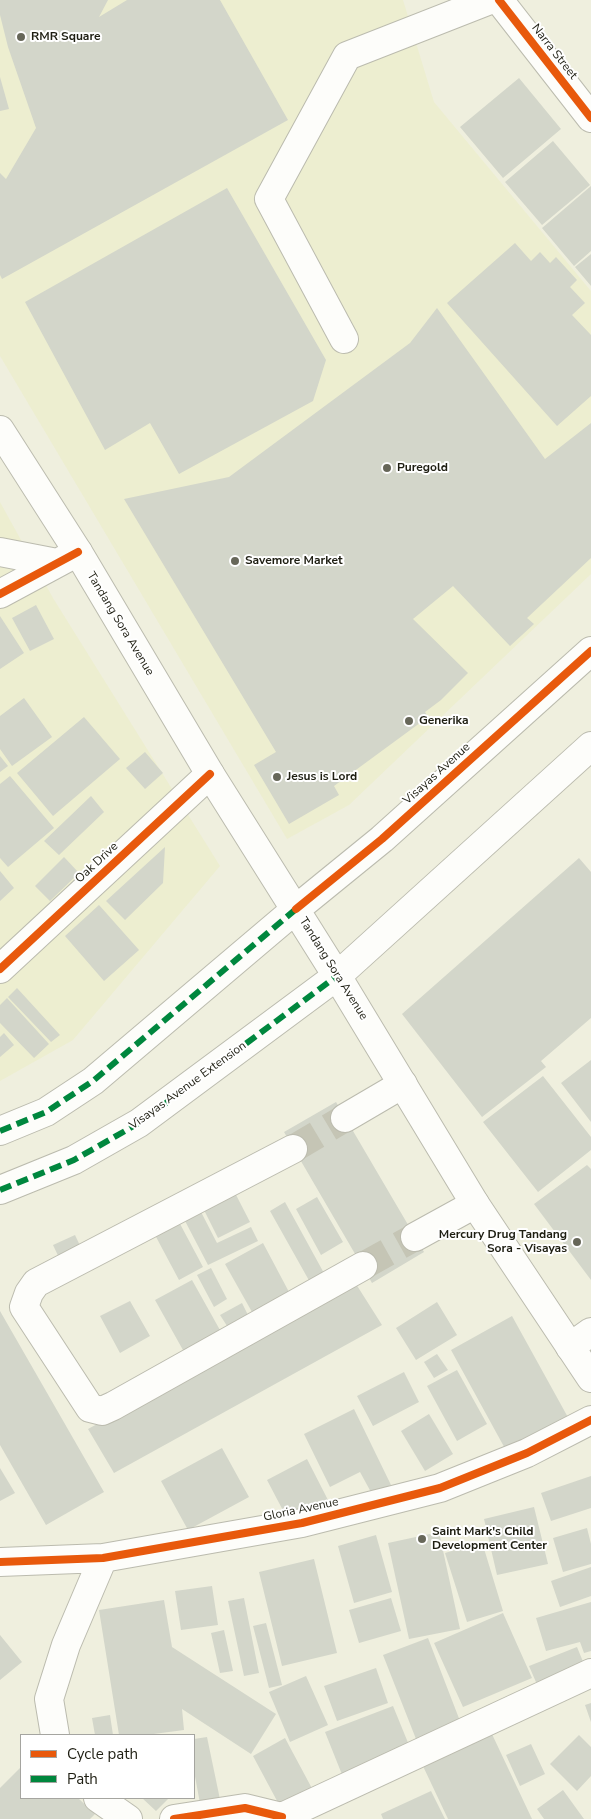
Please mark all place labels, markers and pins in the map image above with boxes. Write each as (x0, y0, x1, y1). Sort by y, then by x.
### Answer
place label: RMR Square (31, 30, 101, 44)
marker: RMR Square (15, 31, 27, 43)
place label: Puregold (397, 461, 448, 475)
marker: Puregold (381, 462, 393, 474)
place label: Savemore Market (245, 554, 343, 568)
marker: Savemore Market (229, 555, 241, 567)
place label: Generika (419, 714, 469, 728)
marker: Generika (403, 715, 415, 727)
place label: Jesus is Lord (287, 770, 357, 784)
marker: Jesus is Lord (271, 771, 283, 783)
place label: Mercury Drug Tandang Sora - Visayas (439, 1228, 567, 1256)
marker: Mercury Drug Tandang Sora - Visayas (571, 1236, 583, 1248)
place label: Saint Mark's Child Development Center (432, 1525, 547, 1553)
marker: Saint Mark's Child Development Center (416, 1533, 428, 1545)

